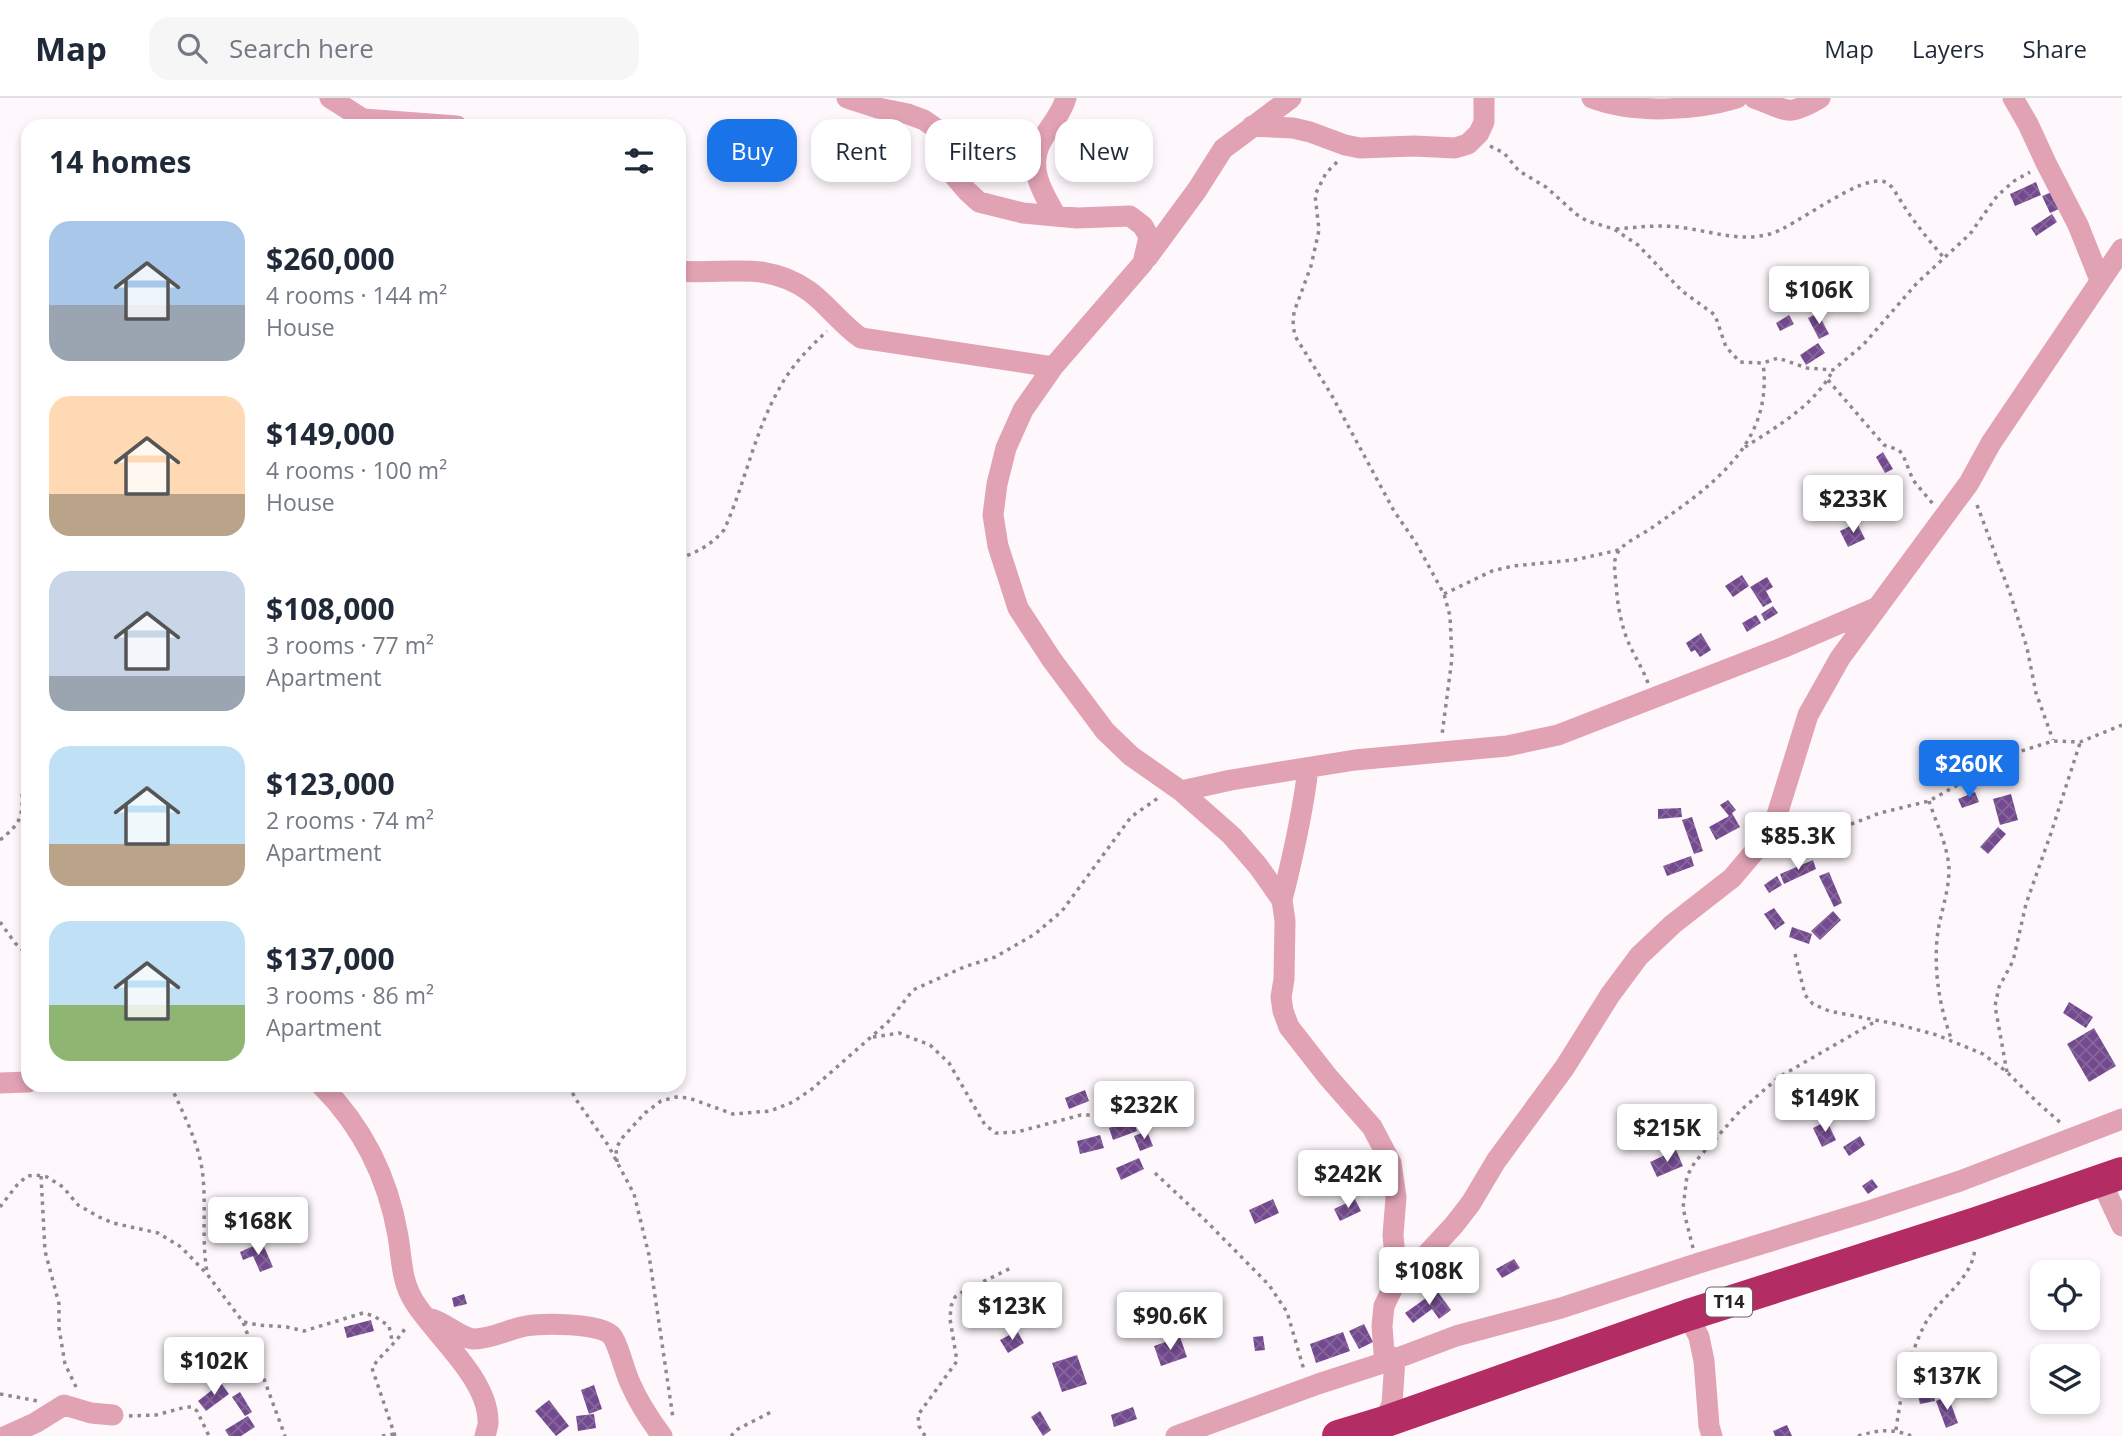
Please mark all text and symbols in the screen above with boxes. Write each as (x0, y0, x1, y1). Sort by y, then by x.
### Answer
search box (149, 17, 639, 80)
text: Map (35, 26, 107, 71)
icon: search (173, 29, 211, 67)
text: Search here (229, 30, 374, 66)
text: Map (1824, 32, 1874, 65)
text: Layers (1912, 32, 1985, 65)
text: Share (2023, 32, 2087, 65)
chip: Buy (707, 119, 797, 182)
chip: Rent (811, 119, 911, 182)
chip: Filters (925, 119, 1041, 182)
chip: New (1055, 119, 1153, 182)
text: 14 homes (49, 141, 192, 182)
icon: filters (620, 142, 658, 180)
text: $260,000 (266, 238, 395, 279)
icon: home (105, 249, 189, 333)
pin: $106K (1770, 266, 1868, 326)
text: $106K (1785, 273, 1853, 305)
text: 4 rooms · 144 m² (266, 279, 447, 311)
text: House (266, 311, 335, 343)
text: $149,000 (266, 413, 395, 454)
icon: home (105, 424, 189, 508)
text: 4 rooms · 100 m² (266, 454, 447, 486)
pin: $233K (1804, 476, 1902, 535)
text: $233K (1819, 482, 1887, 514)
text: House (266, 486, 335, 518)
text: $108,000 (266, 588, 395, 629)
icon: home (105, 599, 189, 683)
text: 3 rooms · 77 m² (266, 629, 434, 661)
text: Apartment (266, 661, 382, 693)
pin: $260K (1920, 740, 2018, 800)
text: $260K (1935, 747, 2003, 779)
text: $123,000 (266, 763, 395, 804)
icon: home (105, 774, 189, 858)
text: 2 rooms · 74 m² (266, 804, 434, 836)
pin: $85.3K (1741, 812, 1855, 872)
text: $85.3K (1761, 819, 1835, 851)
text: Apartment (266, 836, 382, 868)
text: $137,000 (266, 938, 395, 979)
icon: home (105, 949, 189, 1033)
text: 3 rooms · 86 m² (266, 979, 434, 1011)
text: Apartment (266, 1011, 382, 1043)
pin: $149K (1776, 1074, 1874, 1134)
text: $149K (1791, 1081, 1859, 1113)
pin: $232K (1095, 1082, 1193, 1141)
text: $232K (1110, 1088, 1178, 1120)
pin: $215K (1618, 1104, 1716, 1164)
text: $215K (1633, 1111, 1701, 1143)
pin: $242K (1299, 1150, 1397, 1210)
text: $242K (1314, 1157, 1382, 1189)
pin: $168K (209, 1198, 307, 1257)
text: $168K (224, 1204, 292, 1236)
pin: $108K (1380, 1248, 1478, 1307)
text: $108K (1395, 1254, 1463, 1286)
map controls (2030, 1260, 2100, 1414)
button: locate (2030, 1260, 2100, 1330)
pin: $123K (963, 1282, 1061, 1342)
road number: T14 (1706, 1288, 1752, 1316)
text: $123K (978, 1289, 1046, 1321)
pin: $90.6K (1113, 1292, 1227, 1352)
text: $90.6K (1133, 1299, 1207, 1331)
pin: $102K (165, 1338, 263, 1397)
text: $102K (180, 1344, 248, 1376)
button: layers (2030, 1344, 2100, 1414)
pin: $137K (1898, 1352, 1996, 1412)
text: $137K (1913, 1359, 1981, 1391)

